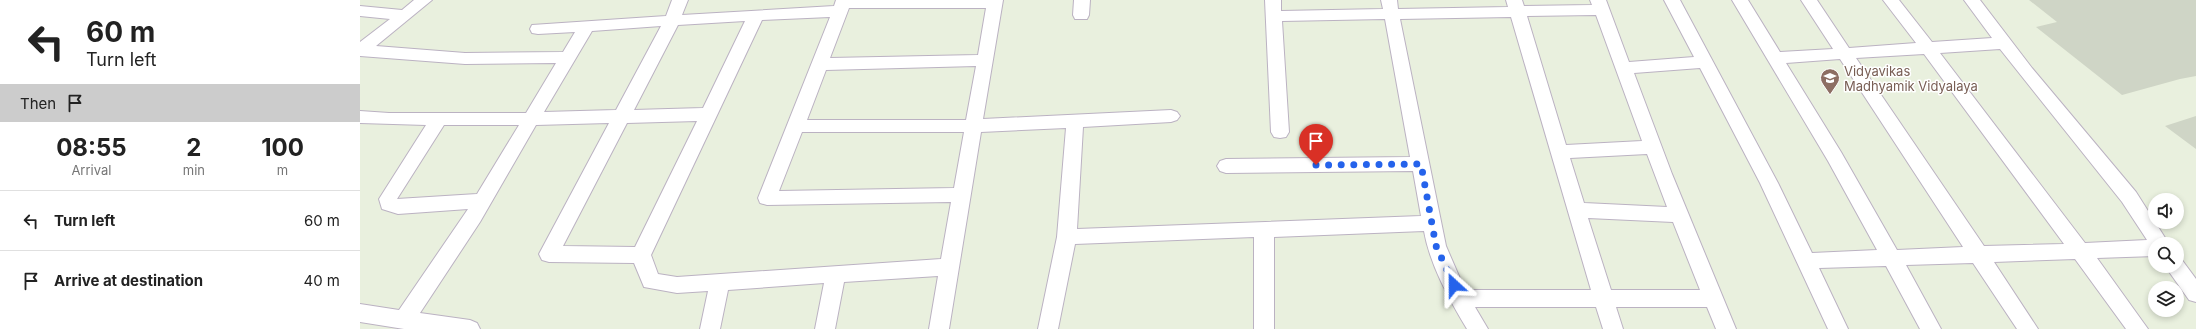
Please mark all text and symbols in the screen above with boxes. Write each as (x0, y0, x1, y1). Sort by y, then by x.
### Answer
text: 60 m (86, 15, 155, 49)
icon: left (20, 16, 72, 68)
text: Turn left (86, 49, 156, 70)
place label: Vidyavikas Madhyamik Vidyalaya (1844, 63, 1978, 94)
school or university icon: Vidyavikas Madhyamik Vidyalaya (1819, 67, 1841, 95)
icon: arrive (64, 92, 86, 114)
text: Then (20, 94, 56, 113)
pin (1299, 124, 1333, 165)
icon: arrive (1305, 130, 1327, 152)
text: 08:55 (56, 133, 127, 162)
text: 2 (186, 133, 201, 162)
text: 100 (261, 133, 304, 162)
text: Arrival (71, 162, 111, 178)
text: min (183, 162, 205, 178)
text: m (277, 162, 288, 178)
map controls (2148, 193, 2184, 317)
button: sound (2148, 193, 2184, 229)
icon: left (20, 210, 42, 232)
text: Turn left (54, 211, 115, 230)
text: 60 m (304, 211, 340, 230)
button: search (2148, 237, 2184, 273)
position arrow (1433, 264, 1475, 306)
icon: arrive (20, 270, 42, 292)
text: Arrive at destination (54, 271, 203, 290)
text: 40 m (303, 271, 340, 290)
button: layers (2148, 281, 2184, 317)

